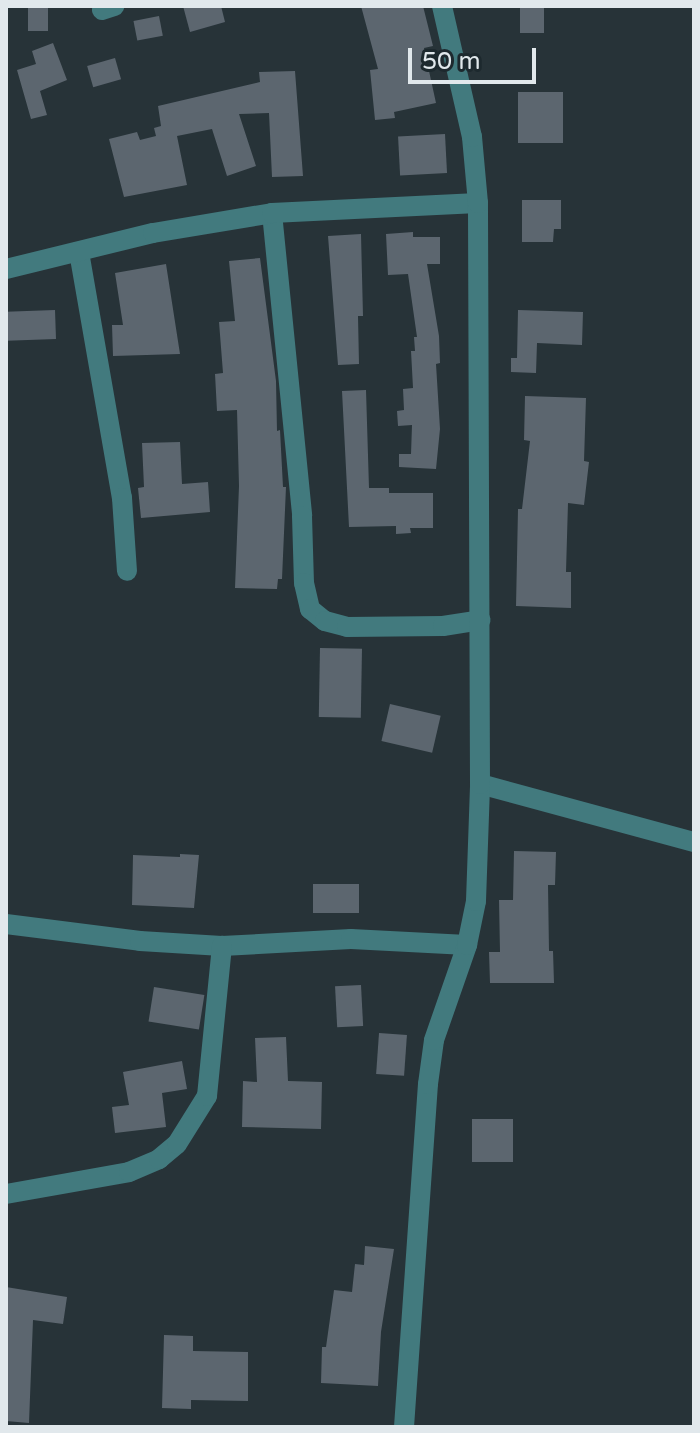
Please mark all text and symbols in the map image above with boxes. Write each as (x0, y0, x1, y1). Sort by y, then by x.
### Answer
scale bar (412, 32, 540, 82)
text: 50 m (422, 47, 480, 76)

